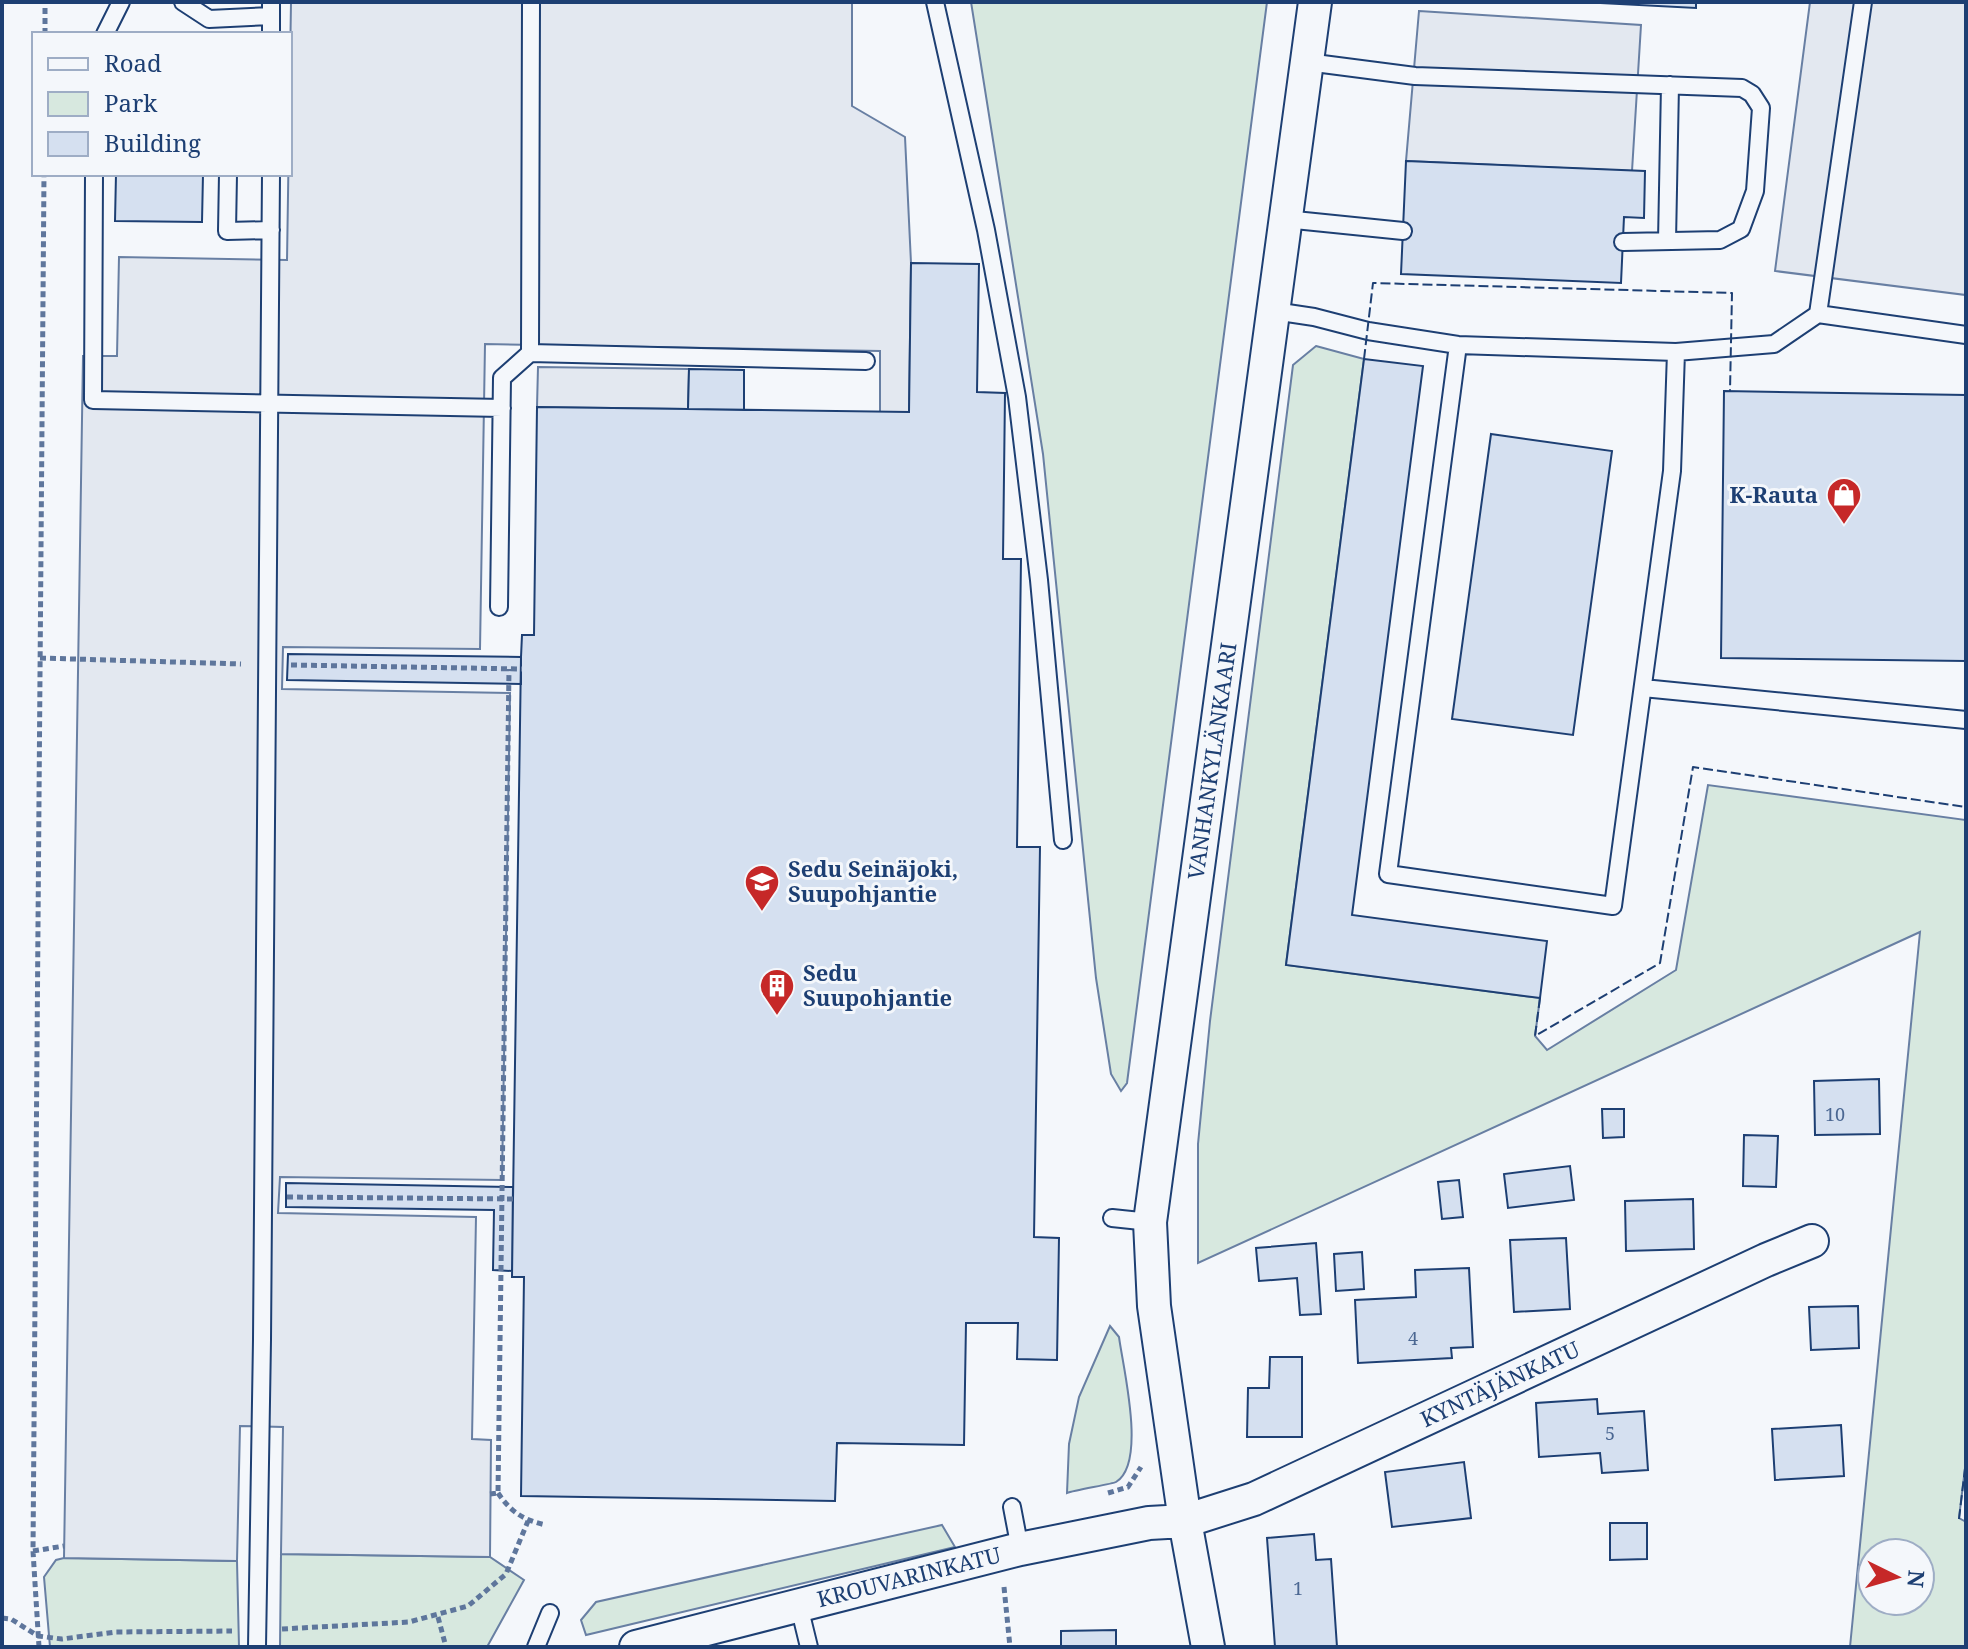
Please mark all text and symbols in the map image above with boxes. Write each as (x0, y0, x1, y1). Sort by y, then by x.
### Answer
legend (32, 32, 292, 176)
text: Road (104, 46, 162, 79)
text: Park (104, 86, 158, 119)
text: Building (104, 126, 201, 159)
shop icon: K-Rauta (1825, 476, 1863, 526)
place label: K-Rauta (1729, 479, 1818, 509)
street label: VANHANKYLÄNKAARI (1180, 640, 1243, 881)
place label: Sedu Seinäjoki, Suupohjantie (788, 853, 958, 908)
school or university icon: Sedu Seinäjoki, Suupohjantie (743, 863, 781, 913)
place label: Sedu Suupohjantie (803, 957, 952, 1012)
building icon: Sedu Suupohjantie (758, 967, 796, 1017)
house number: 10 (1825, 1102, 1845, 1126)
house number: 4 (1408, 1326, 1418, 1350)
street label: KYNTÄJÄNKATU (1415, 1333, 1584, 1433)
house number: 5 (1605, 1421, 1615, 1445)
north arrow (1856, 1537, 1936, 1617)
street label: KROUVARINKATU (814, 1539, 1004, 1613)
text: N (1901, 1569, 1933, 1589)
house number: 1 (1293, 1576, 1303, 1600)

